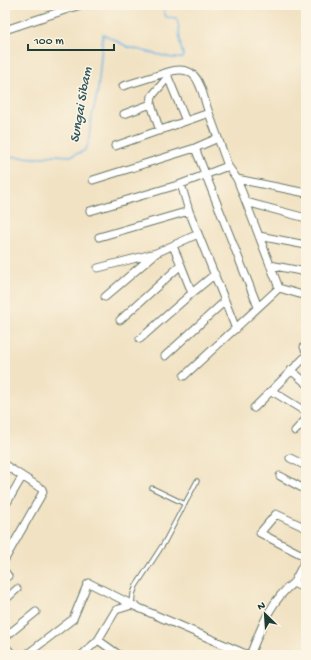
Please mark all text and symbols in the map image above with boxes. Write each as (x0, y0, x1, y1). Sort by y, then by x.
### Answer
scale bar (28, 26, 114, 52)
text: 100 m (33, 35, 64, 49)
water label: Sungai Sibam (67, 66, 97, 144)
north arrow (245, 594, 285, 634)
text: N (256, 600, 267, 614)

